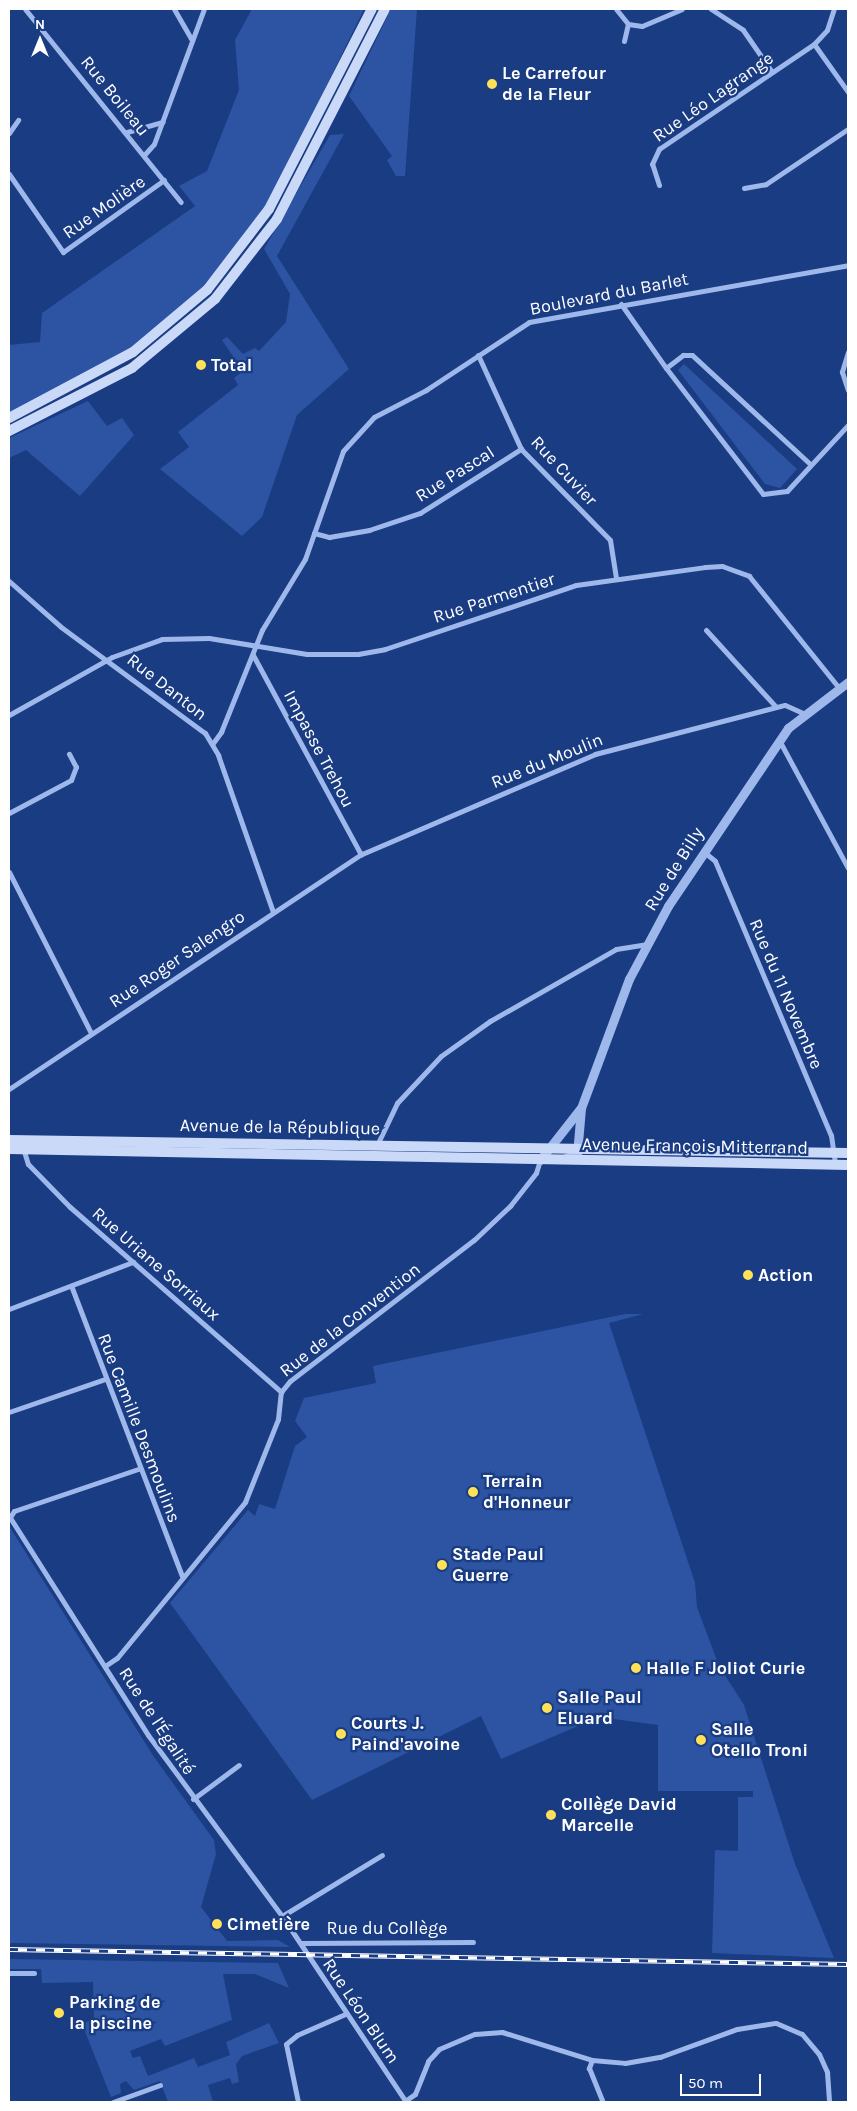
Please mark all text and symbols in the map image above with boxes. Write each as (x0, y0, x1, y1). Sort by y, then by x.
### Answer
north arrow (15, 15, 65, 65)
text: N (35, 16, 45, 33)
street label: Rue Léo Lagrange (648, 47, 778, 147)
street label: Rue Boileau (76, 52, 154, 140)
place label: Le Carrefour de la Fleur (502, 63, 606, 106)
marker: Le Carrefour de la Fleur (486, 78, 498, 90)
street label: Rue Molière (59, 171, 149, 243)
street label: Boulevard du Barlet (528, 268, 690, 320)
place label: Total (211, 354, 252, 376)
marker: Total (195, 359, 207, 371)
street label: Rue Cuvier (526, 432, 602, 510)
street label: Rue Pascal (412, 441, 498, 507)
street label: Rue Parmentier (430, 568, 558, 628)
street label: Rue Danton (123, 649, 211, 725)
street label: Impasse Trehou (279, 687, 359, 811)
street label: Rue du Moulin (488, 729, 606, 793)
street label: Rue de Billy (640, 823, 708, 915)
street label: Rue Roger Salengro (105, 906, 249, 1012)
street label: Rue du 11 Novembre (745, 916, 827, 1072)
street label: Avenue de la République (180, 1114, 380, 1140)
street label: Avenue François Mitterrand (582, 1133, 808, 1159)
street label: Rue Uriane Sorriaux (88, 1203, 224, 1325)
street label: Rue de la Convention (275, 1258, 425, 1382)
place label: Action (758, 1264, 813, 1286)
marker: Action (742, 1269, 754, 1281)
street label: Rue Camille Desmoulins (93, 1330, 185, 1526)
place label: Terrain d'Honneur (483, 1471, 570, 1514)
marker: Terrain d'Honneur (467, 1486, 479, 1498)
place label: Stade Paul Guerre (452, 1544, 544, 1586)
marker: Stade Paul Guerre (436, 1559, 448, 1571)
place label: Halle F Joliot Curie (646, 1657, 805, 1679)
marker: Halle F Joliot Curie (630, 1662, 642, 1674)
street label: Rue de l'Égalité (114, 1663, 200, 1779)
place label: Salle Paul Eluard (557, 1687, 642, 1730)
marker: Salle Paul Eluard (541, 1702, 553, 1714)
place label: Courts J. Paind'avoine (351, 1713, 460, 1756)
place label: Salle Otello Troni (711, 1719, 808, 1762)
marker: Courts J. Paind'avoine (335, 1728, 347, 1740)
marker: Salle Otello Troni (695, 1734, 707, 1746)
place label: Collège David Marcelle (561, 1794, 677, 1836)
marker: Collège David Marcelle (545, 1809, 557, 1821)
place label: Cimetière (227, 1913, 310, 1935)
street label: Rue du Collège (327, 1917, 447, 1939)
marker: Cimetière (211, 1918, 223, 1930)
street label: Rue Léon Blum (318, 1954, 404, 2068)
place label: Parking de la piscine (69, 1992, 160, 2035)
marker: Parking de la piscine (53, 2007, 65, 2019)
scale bar (682, 2064, 763, 2096)
text: 50 m (688, 2074, 723, 2092)

